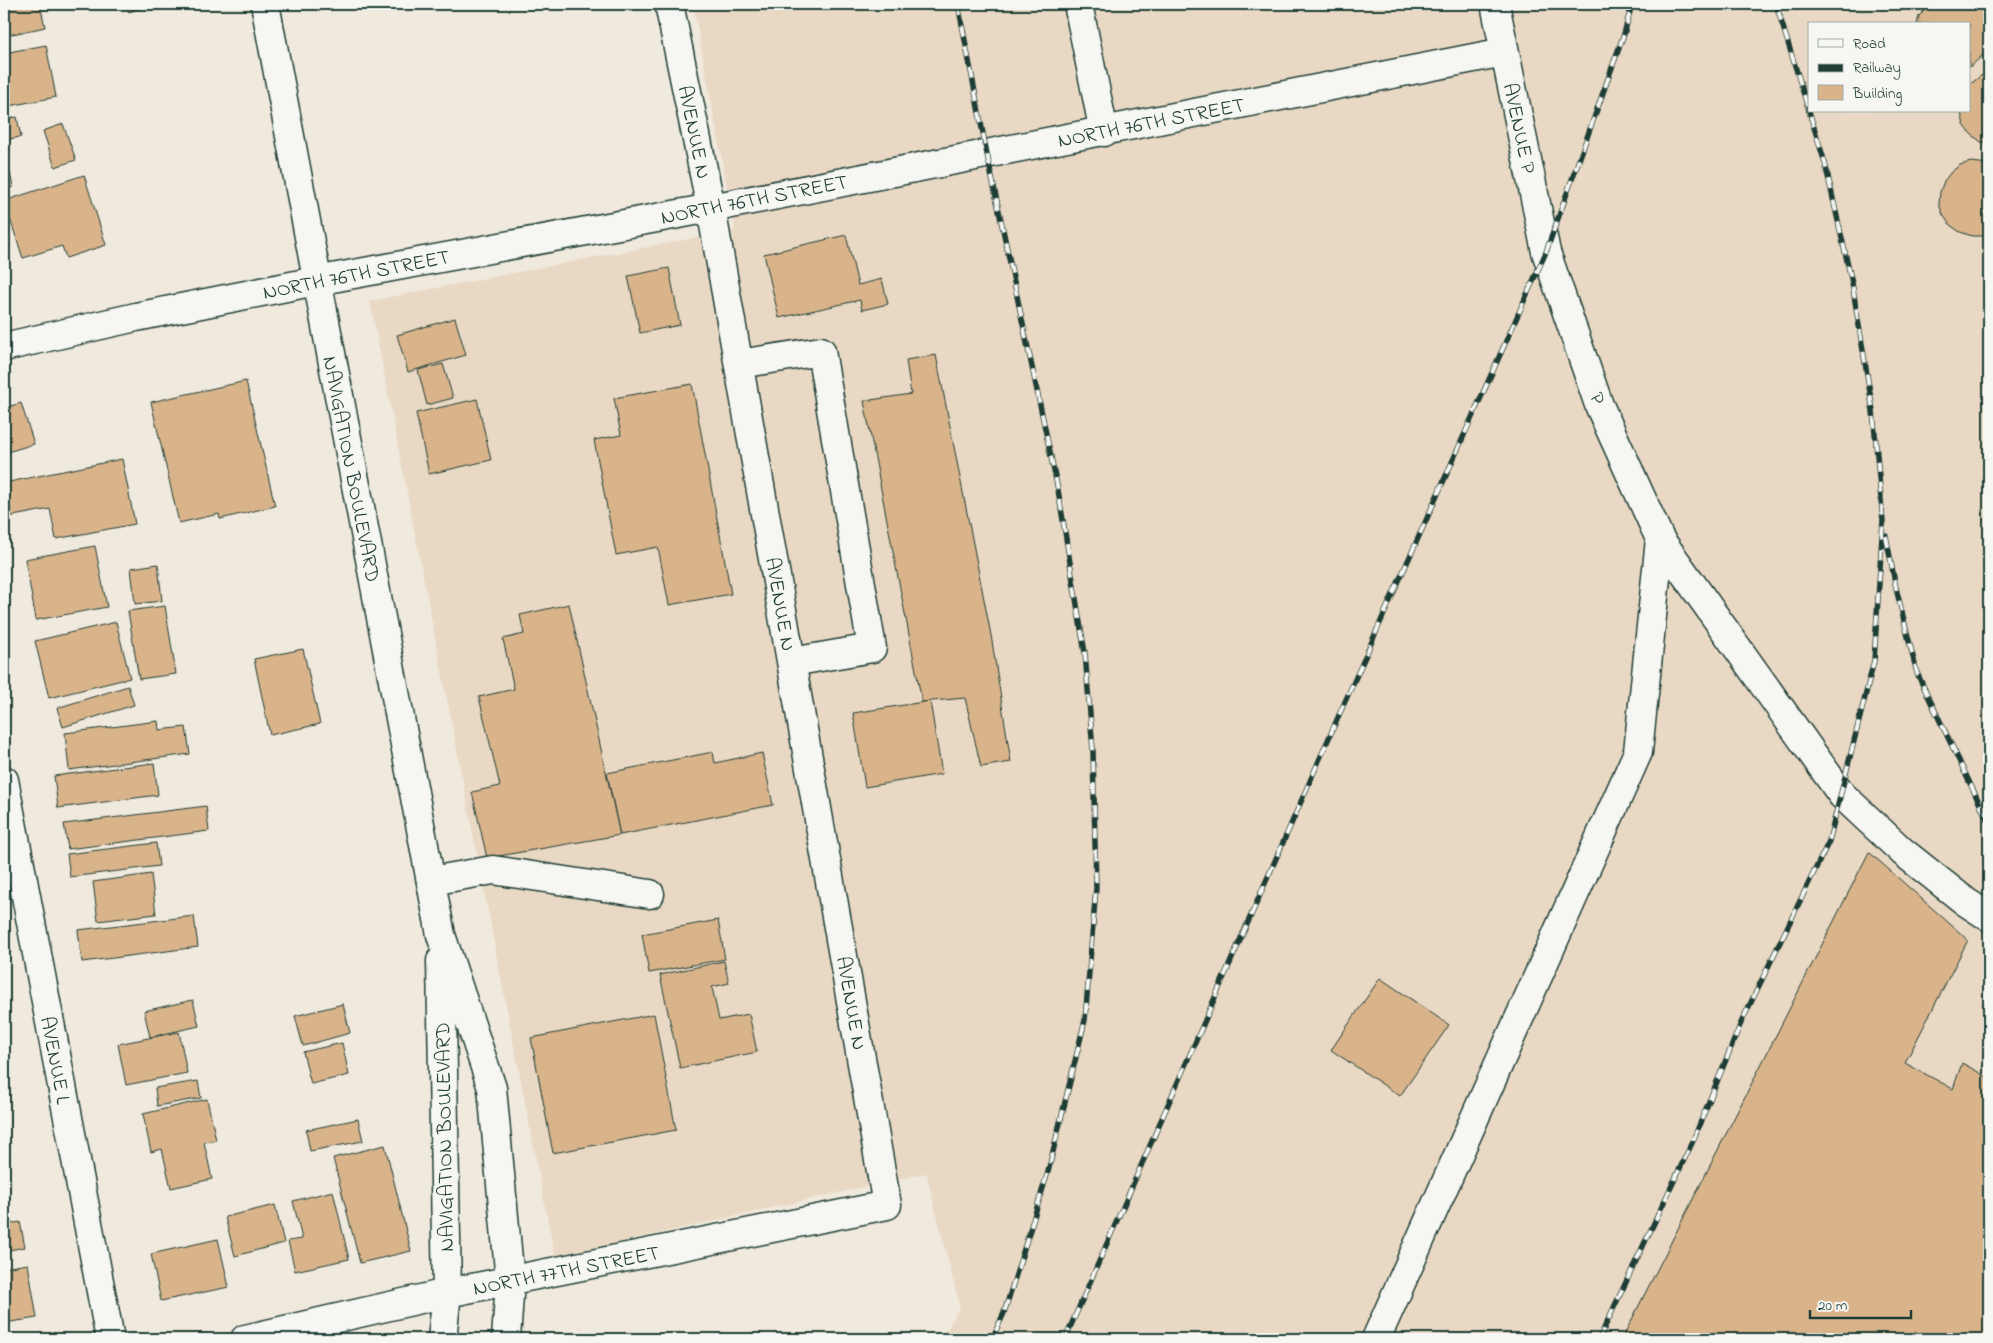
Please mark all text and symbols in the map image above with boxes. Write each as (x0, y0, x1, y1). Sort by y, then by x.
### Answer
legend (1808, 22, 1970, 112)
text: Road (1853, 33, 1886, 55)
text: Railway (1853, 57, 1901, 80)
street label: AVENUE P (1494, 80, 1542, 177)
street label: AVENUE N (668, 83, 718, 182)
text: Building (1852, 83, 1902, 106)
street label: NORTH 76TH STREET (1055, 91, 1247, 157)
street label: NORTH 76TH STREET (658, 168, 850, 234)
street label: NORTH 76TH STREET (260, 243, 452, 309)
street label: NAVIGATION BOULEVARD (313, 354, 387, 585)
street label: P (1580, 388, 1612, 409)
street label: AVENUE N (756, 555, 802, 654)
street label: AVENUE N (827, 954, 873, 1053)
street label: AVENUE L (31, 1014, 77, 1107)
street label: NAVIGATION BOULEVARD (429, 1022, 463, 1252)
street label: NORTH 77TH STREET (471, 1239, 662, 1305)
scale bar (1810, 1288, 1912, 1320)
text: 20 m (1818, 1295, 1848, 1317)

